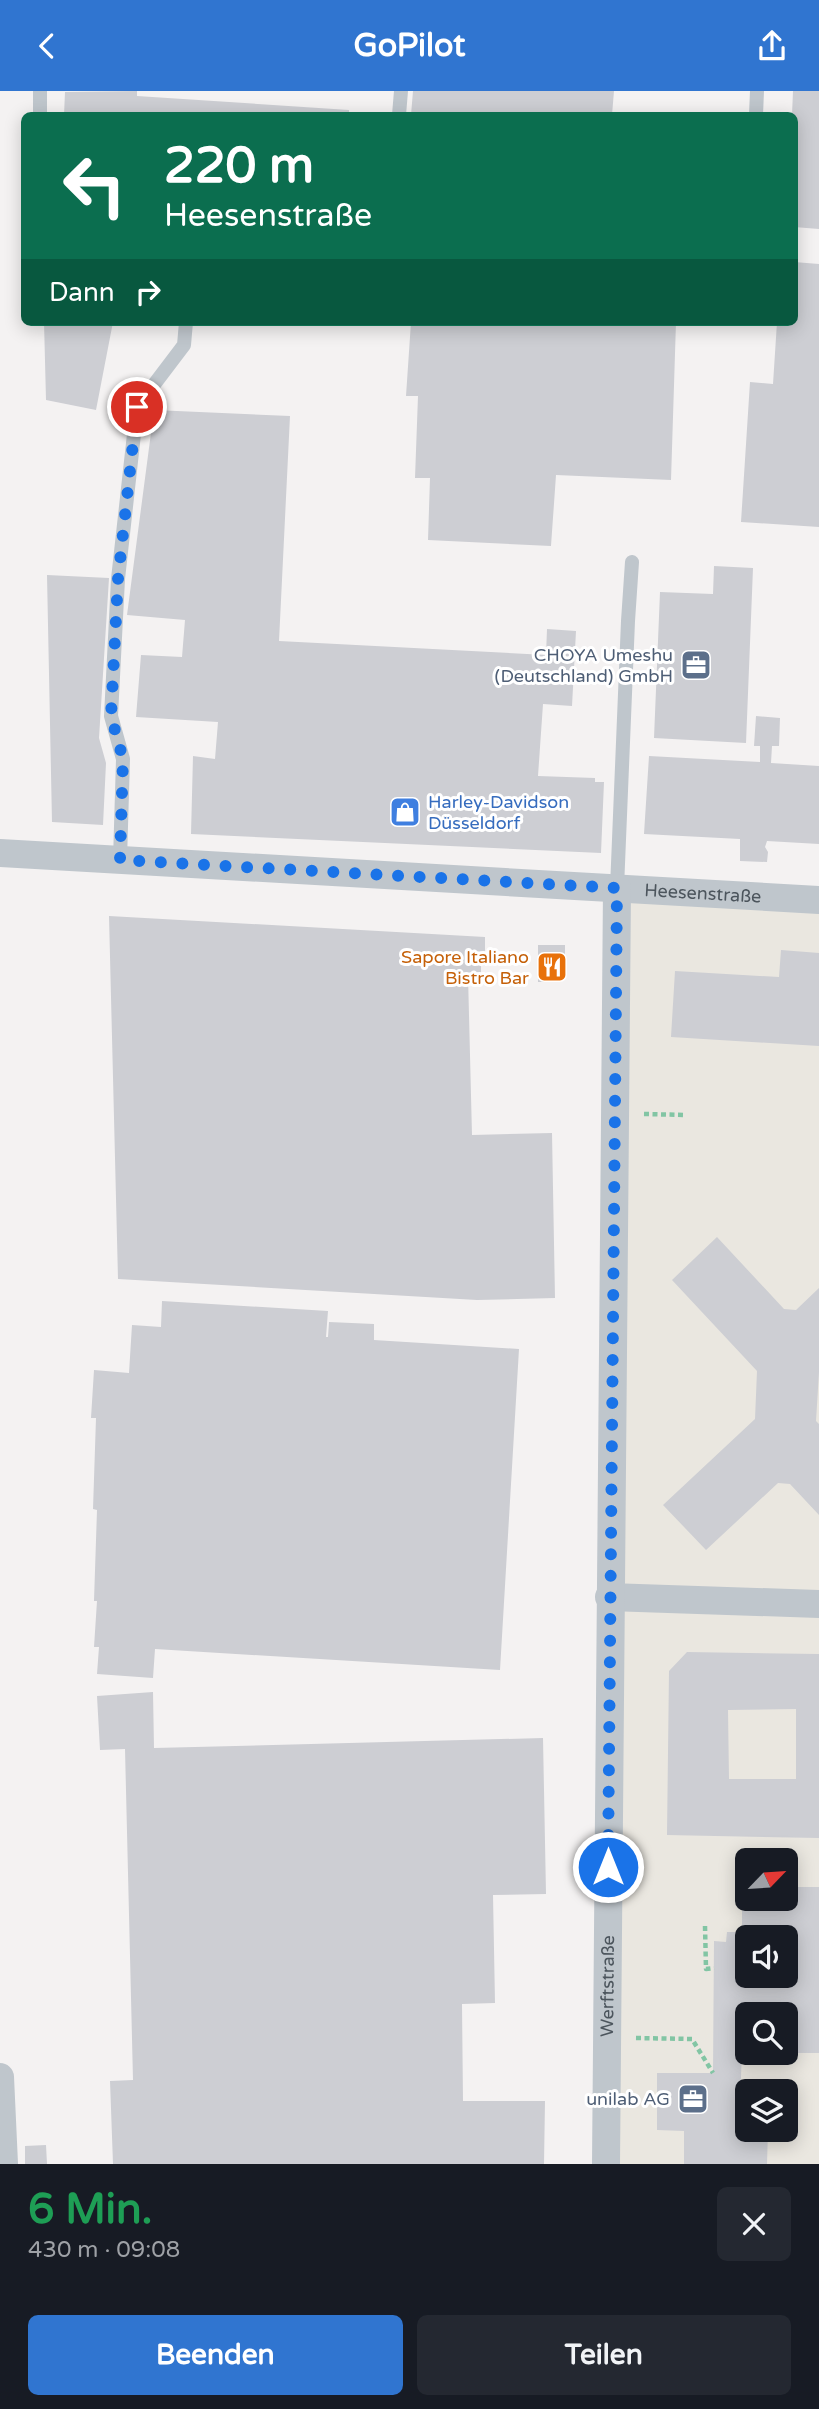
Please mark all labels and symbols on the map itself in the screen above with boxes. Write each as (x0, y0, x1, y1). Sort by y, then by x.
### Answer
pin (107, 377, 167, 437)
place label: CHOYA Umeshu (Deutschland) GmbH (495, 644, 673, 687)
office icon: CHOYA Umeshu (Deutschland) GmbH (679, 648, 713, 682)
place label: Harley-Davidson Düsseldorf (428, 791, 569, 834)
shop icon: Harley-Davidson Düsseldorf (388, 795, 422, 829)
street label: Heesenstraße (644, 879, 762, 908)
place label: Sapore Italiano Bistro Bar (401, 946, 529, 989)
restaurant icon: Sapore Italiano Bistro Bar (535, 950, 569, 984)
position arrow (571, 1830, 645, 1904)
north arrow (735, 1848, 798, 1911)
street label: Werftstraße (596, 1935, 619, 2037)
office icon: unilab AG (676, 2082, 710, 2116)
place label: unilab AG (586, 2088, 670, 2110)

